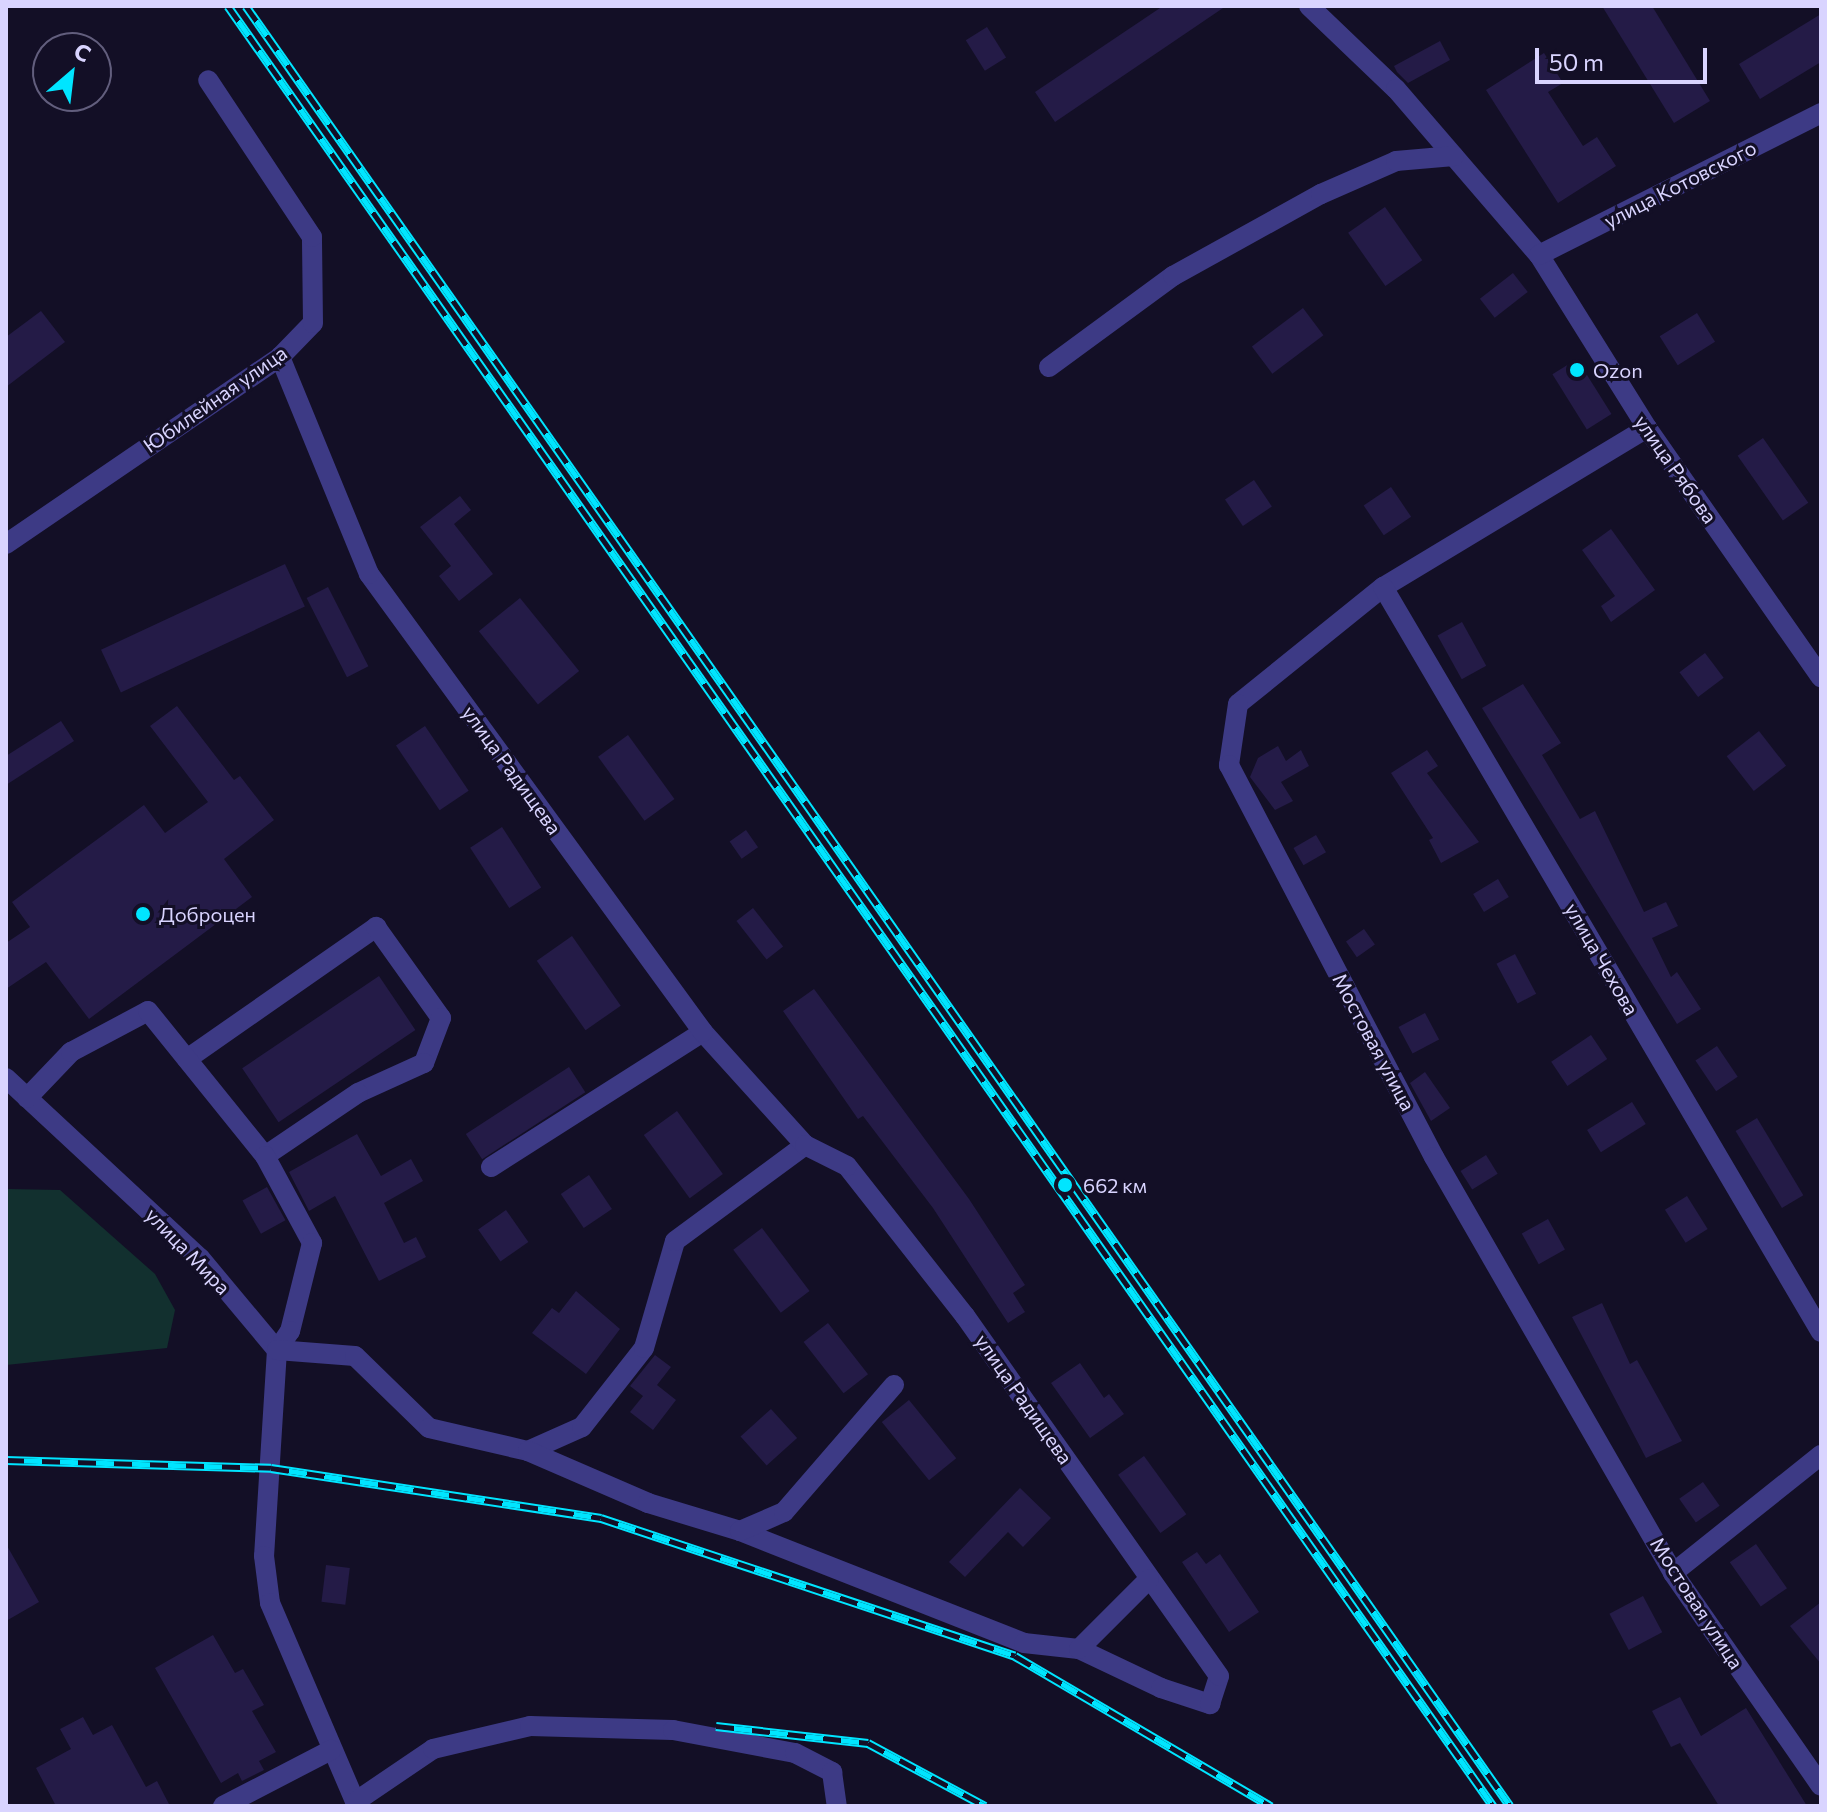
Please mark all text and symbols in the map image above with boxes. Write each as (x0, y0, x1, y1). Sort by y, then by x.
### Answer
north arrow (32, 32, 112, 112)
scale bar (1539, 32, 1711, 82)
text: С (70, 37, 96, 68)
text: 50 m (1549, 47, 1604, 76)
street label: улица Котовского (1600, 135, 1760, 233)
street label: Юбилейная улица (139, 341, 291, 457)
place label: Ozon (1593, 358, 1643, 382)
marker: Ozon (1568, 361, 1586, 379)
street label: улица Рябова (1630, 410, 1722, 528)
street label: улица Радищева (457, 701, 567, 839)
street label: улица Чехова (1560, 899, 1644, 1019)
place label: Доброцен (159, 902, 256, 926)
marker: Доброцен (134, 905, 152, 923)
street label: Мостовая улица (1328, 969, 1420, 1115)
place label: 662 км (1083, 1173, 1147, 1197)
marker: 662 км (1054, 1174, 1076, 1196)
street label: улица Мира (141, 1203, 235, 1299)
street label: улица Радищева (970, 1329, 1078, 1469)
street label: Мостовая улица (1645, 1533, 1749, 1673)

